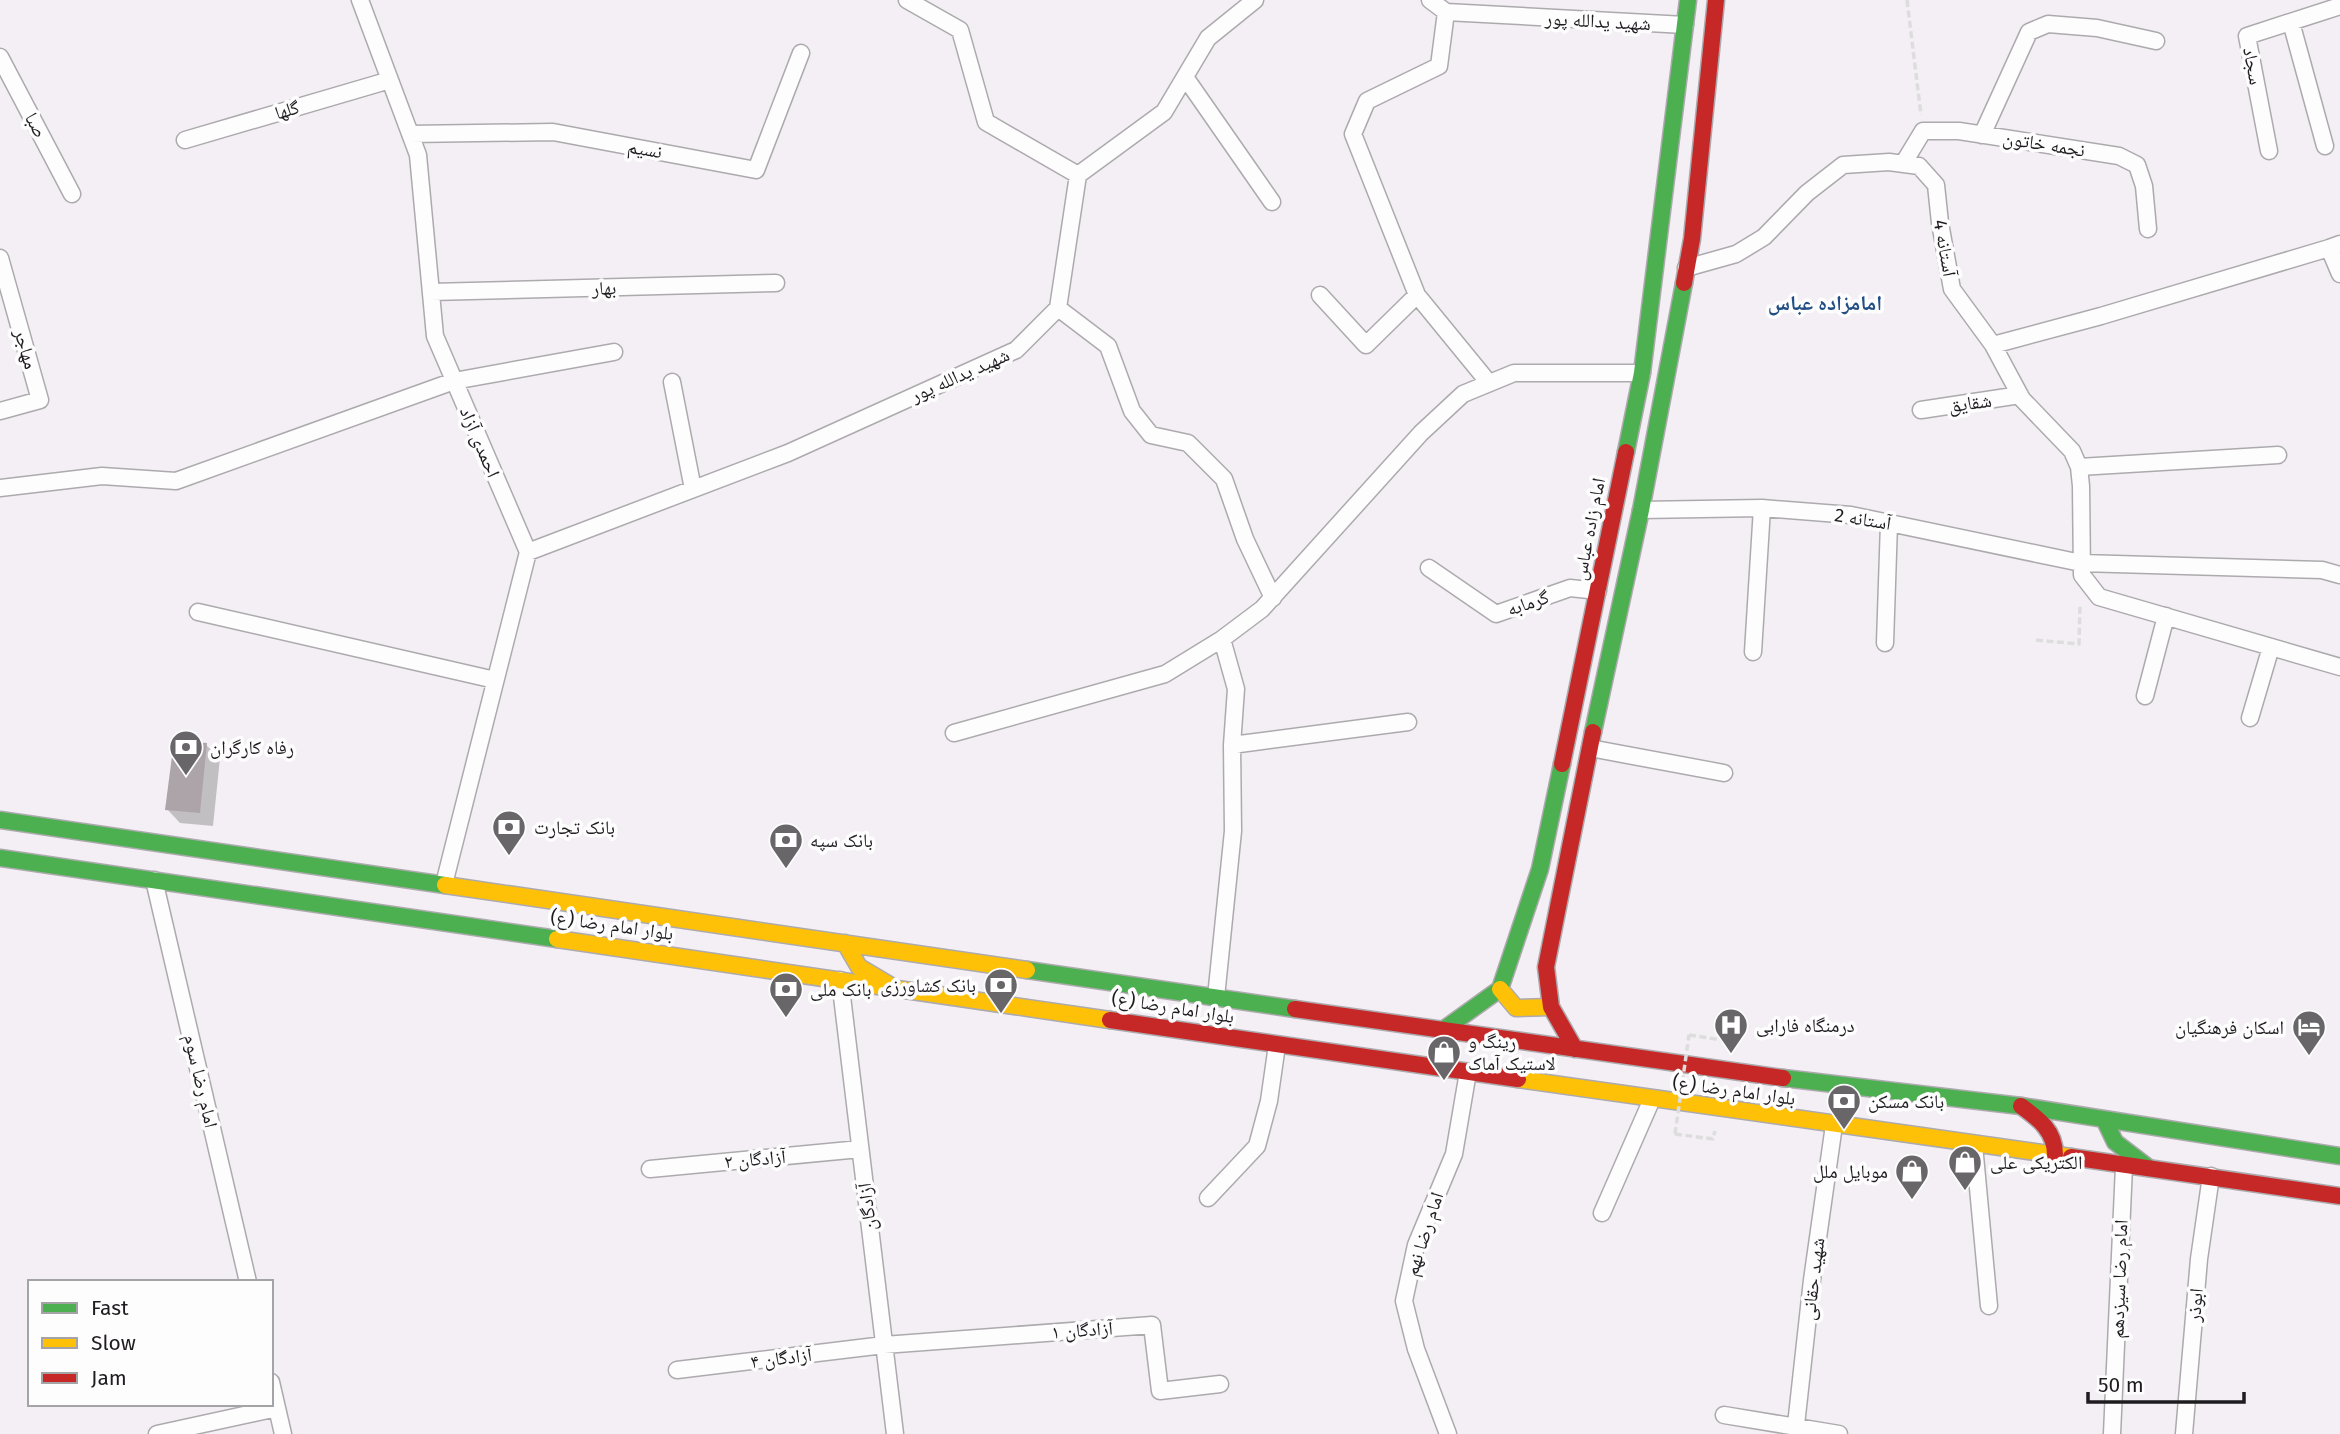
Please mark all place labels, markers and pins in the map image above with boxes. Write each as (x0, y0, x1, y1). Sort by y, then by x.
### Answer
bank icon: رفاه کارگران (167, 728, 205, 777)
place label: رفاه کارگران (210, 736, 294, 759)
bank icon: بانک تجارت (490, 808, 528, 857)
place label: بانک تجارت (534, 816, 615, 839)
bank icon: بانک سپه (767, 821, 805, 870)
place label: بانک سپه (810, 829, 873, 852)
bank icon: بانک کشاورزی (982, 966, 1020, 1015)
bank icon: بانک ملی (767, 970, 805, 1019)
place label: بانک کشاورزی (880, 974, 976, 997)
place label: بانک ملی (810, 978, 871, 1001)
hospital icon: درمنگاه فارابی (1712, 1006, 1750, 1055)
hotel icon: اسکان فرهنگیان (2290, 1008, 2328, 1057)
place label: درمنگاه فارابی (1756, 1014, 1855, 1037)
place label: اسکان فرهنگیان (2175, 1016, 2284, 1039)
place label: رینگ و لاستیک آماک (1468, 1030, 1556, 1075)
shop icon: رینگ و لاستیک آماک (1425, 1033, 1463, 1082)
bank icon: بانک مسکن (1825, 1082, 1863, 1131)
place label: بانک مسکن (1868, 1090, 1944, 1113)
shop icon: الکتریکی علی (1946, 1143, 1984, 1192)
place label: الکتریکی علی (1990, 1151, 2082, 1174)
shop icon: موبایل ملل (1893, 1152, 1931, 1201)
place label: موبایل ملل (1813, 1160, 1888, 1183)

